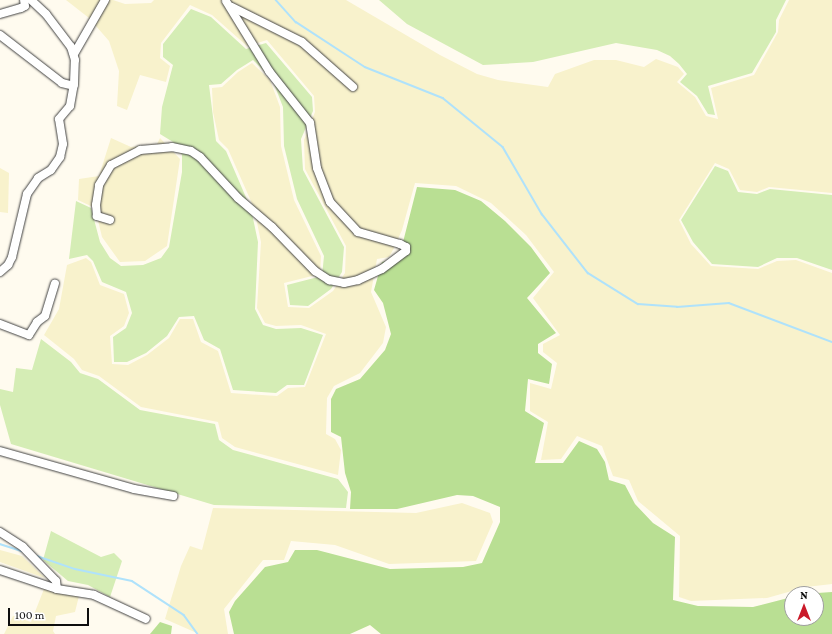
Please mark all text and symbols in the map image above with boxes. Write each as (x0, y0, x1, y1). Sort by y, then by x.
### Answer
north arrow (784, 586, 824, 626)
text: N (800, 589, 808, 601)
scale bar (10, 600, 91, 626)
text: 100 m (15, 608, 44, 622)

